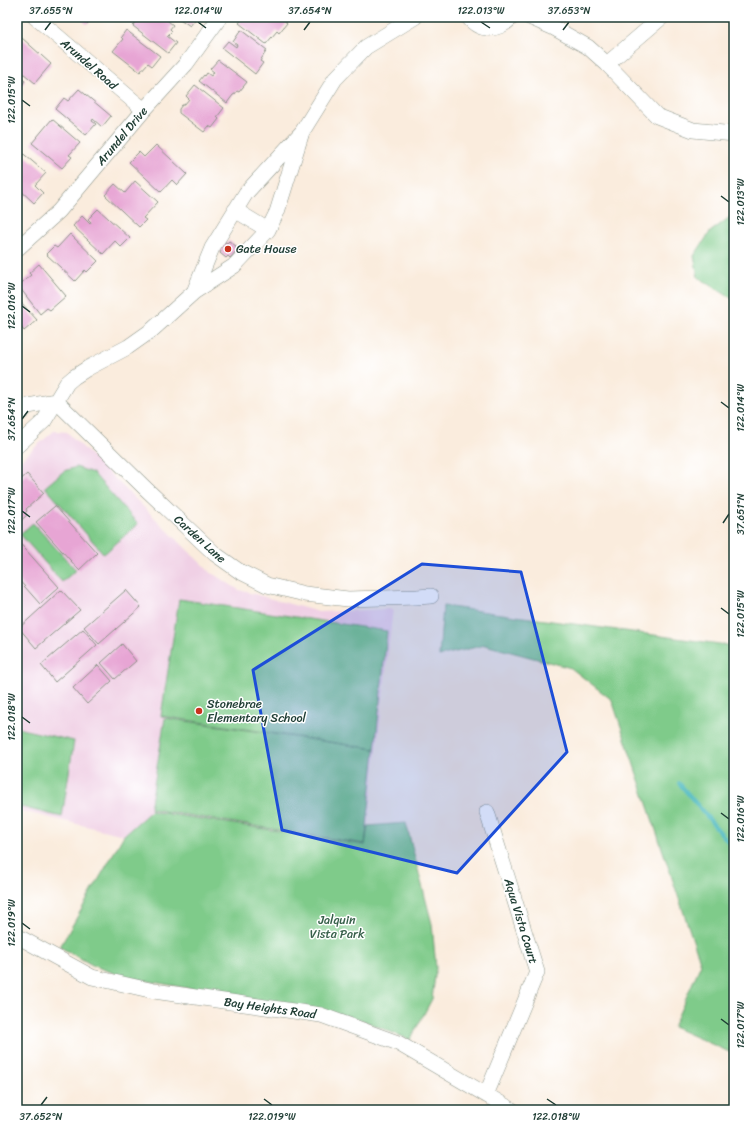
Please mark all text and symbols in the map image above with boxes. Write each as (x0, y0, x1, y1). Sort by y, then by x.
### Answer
text: 37.655°N (29, 2, 73, 20)
text: 122.014°W (174, 2, 222, 20)
text: 37.654°N (288, 2, 332, 20)
text: 122.013°W (458, 2, 505, 20)
text: 37.653°N (548, 2, 590, 20)
street label: Arundel Road (55, 32, 123, 96)
text: 122.015°W (3, 76, 21, 124)
street label: Arundel Drive (90, 101, 154, 171)
text: 122.013°W (732, 178, 750, 225)
place label: Gate House (236, 238, 297, 260)
marker: Gate House (223, 244, 233, 254)
text: 122.016°W (3, 282, 21, 330)
text: 122.014°W (732, 384, 750, 432)
text: 37.654°N (3, 397, 21, 441)
text: 122.017°W (3, 487, 21, 535)
text: 37.651°N (732, 493, 750, 535)
street label: Carden Lane (169, 509, 231, 569)
text: 122.015°W (732, 590, 750, 638)
text: 122.018°W (3, 693, 21, 741)
place label: Stonebrae Elementary School (207, 693, 307, 729)
marker: Stonebrae Elementary School (194, 706, 204, 716)
text: 122.016°W (732, 795, 750, 843)
street label: Aqua Vista Court (497, 874, 544, 967)
text: 122.019°W (3, 899, 21, 947)
park label: Jalquin Vista Park (310, 909, 365, 945)
street label: Bay Heights Road (222, 991, 318, 1025)
text: 122.017°W (732, 1001, 750, 1049)
text: 37.652°N (20, 1108, 63, 1126)
text: 122.019°W (248, 1108, 296, 1126)
text: 122.018°W (532, 1108, 580, 1126)

